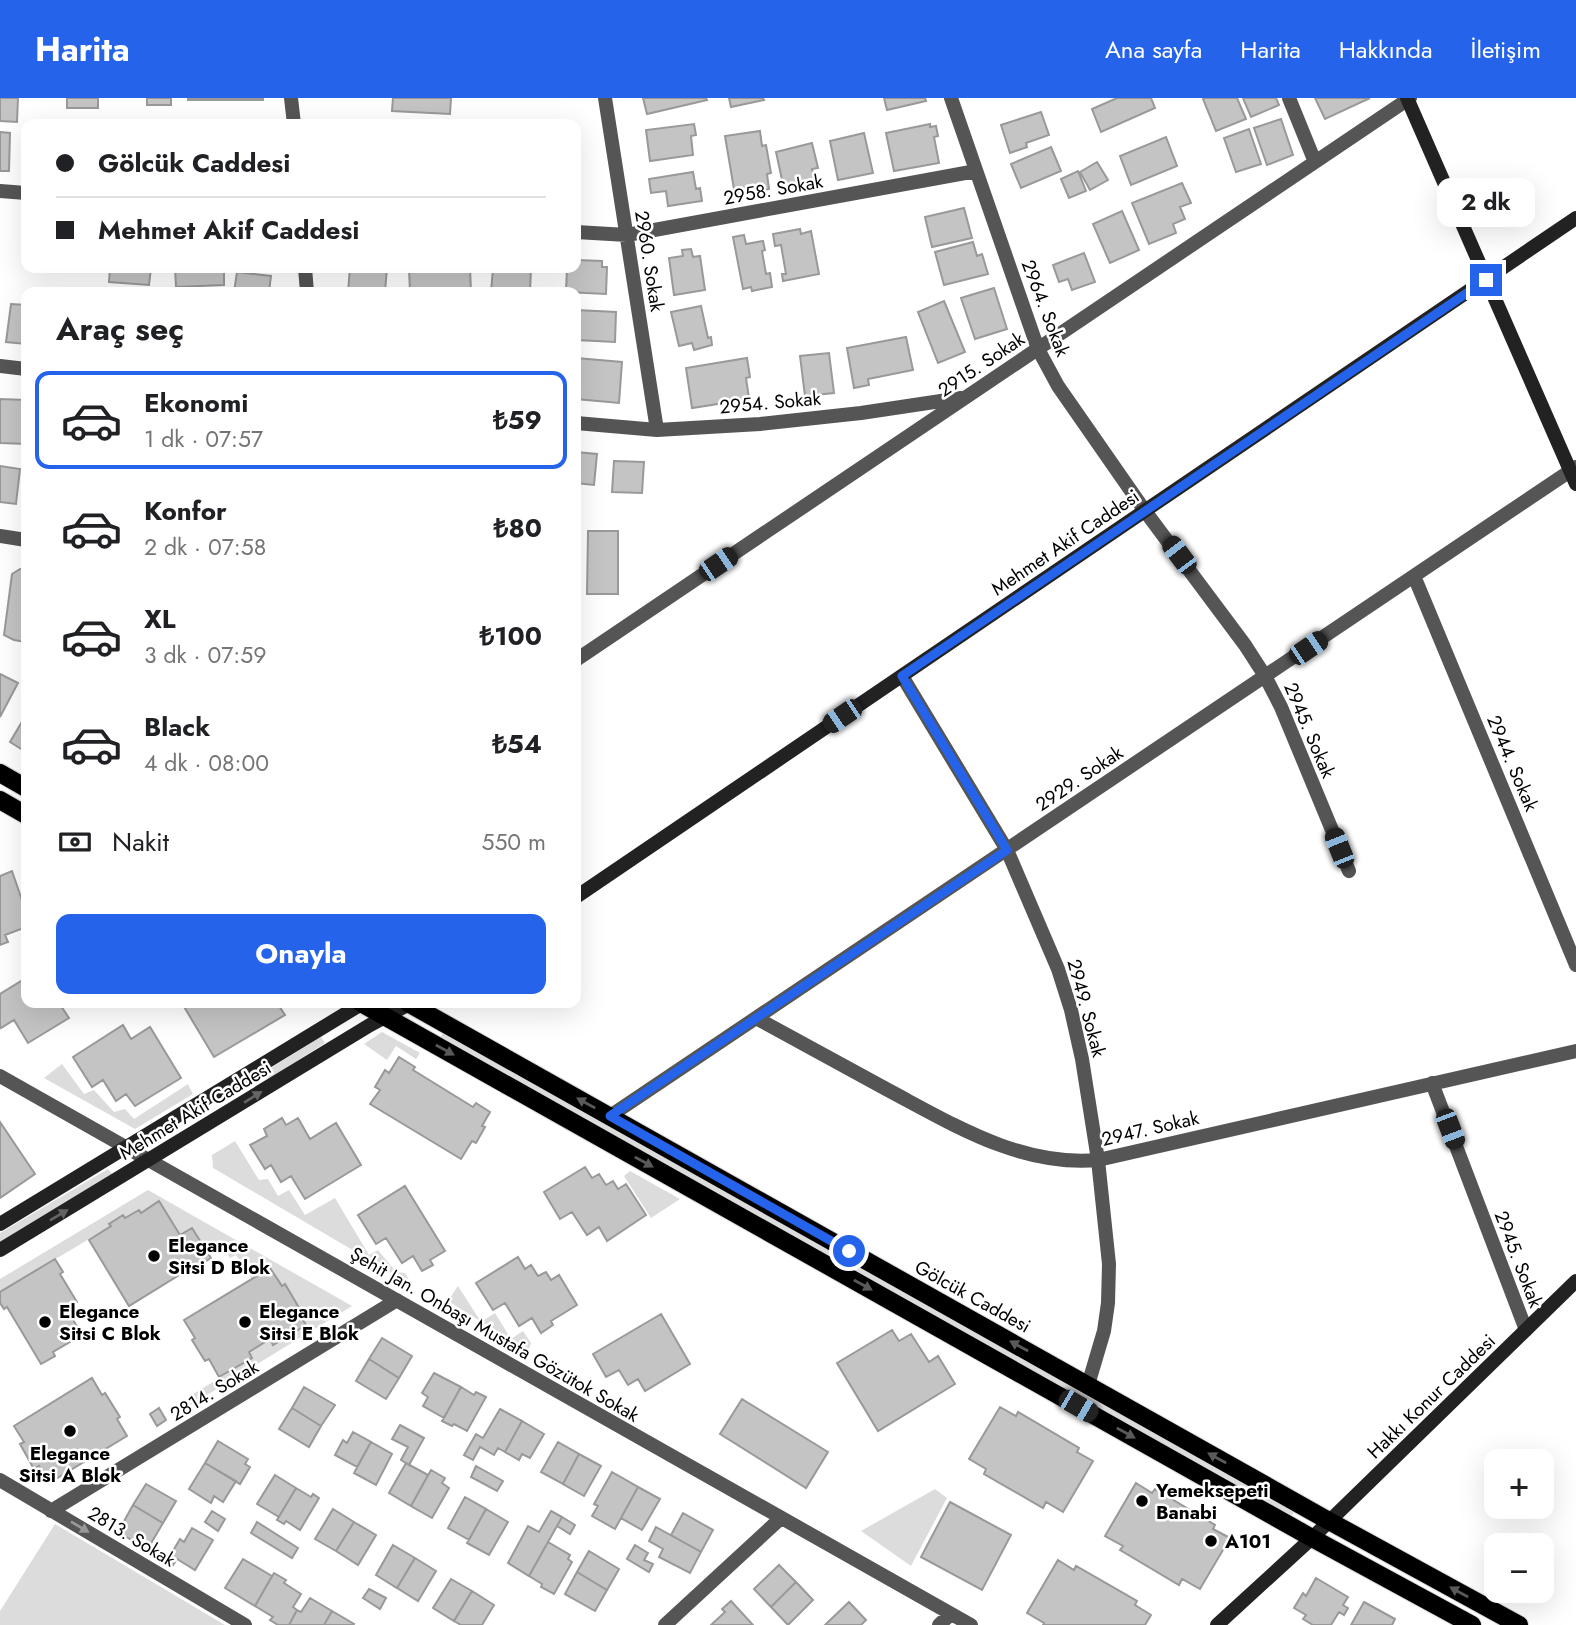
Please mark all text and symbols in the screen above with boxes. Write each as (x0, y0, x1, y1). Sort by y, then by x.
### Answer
text: Harita (35, 26, 130, 73)
text: Ana sayfa (1105, 32, 1202, 67)
text: Harita (1240, 32, 1301, 67)
text: Hakkında (1339, 32, 1433, 67)
text: İletişim (1471, 32, 1541, 67)
text: Gölcük Caddesi (98, 144, 290, 182)
street label: 2958. Sokak (721, 167, 826, 212)
callout: 2 dk (1437, 178, 1535, 228)
text: 2 dk (1461, 185, 1511, 219)
street label: 2960. Sokak (628, 209, 671, 314)
text: Mehmet Akif Caddesi (98, 211, 359, 249)
street label: 2964. Sokak (1015, 256, 1077, 361)
route end (1470, 264, 1502, 296)
text: Araç seç (56, 306, 184, 352)
street label: 2915. Sokak (933, 325, 1030, 403)
text: Ekonomi (144, 384, 248, 422)
street label: 2954. Sokak (718, 385, 822, 420)
icon: car (60, 389, 123, 452)
text: ₺59 (493, 401, 542, 439)
text: 1 dk · 07:57 (144, 422, 263, 456)
street label: Mehmet Akif Caddesi (986, 483, 1145, 602)
text: Konfor (144, 492, 227, 530)
icon: car (60, 497, 123, 560)
text: ₺80 (494, 509, 542, 547)
text: 2 dk · 07:58 (144, 530, 266, 564)
car (1158, 532, 1201, 578)
car (695, 544, 742, 584)
text: XL (144, 600, 176, 638)
icon: car (60, 605, 123, 668)
text: ₺100 (479, 617, 542, 655)
car (1285, 628, 1332, 668)
text: 3 dk · 07:59 (144, 638, 266, 672)
street label: 2945. Sokak (1277, 678, 1342, 783)
car (819, 696, 866, 736)
text: Black (144, 708, 210, 746)
street label: 2944. Sokak (1480, 711, 1545, 816)
icon: car (60, 713, 123, 776)
text: ₺54 (492, 725, 542, 763)
street label: 2929. Sokak (1030, 739, 1129, 818)
text: 4 dk · 08:00 (144, 746, 269, 780)
icon: cash (56, 823, 94, 861)
text: Nakit (112, 823, 169, 861)
text: 550 m (481, 825, 546, 859)
car (1322, 825, 1357, 871)
button: Onayla (56, 914, 546, 994)
street label: 2949. Sokak (1060, 956, 1113, 1061)
one-way arrow (435, 1044, 455, 1056)
street label: Mehmet Akif Caddesi (114, 1054, 276, 1167)
one-way arrow (243, 1091, 263, 1104)
one-way arrow (576, 1097, 596, 1109)
street label: 2947. Sokak (1099, 1104, 1202, 1153)
car (1433, 1106, 1468, 1152)
one-way arrow (634, 1156, 653, 1168)
street label: 2945. Sokak (1488, 1207, 1550, 1312)
one-way arrow (49, 1209, 68, 1222)
place label: Elegance Sitsi D Blok (168, 1232, 270, 1281)
route start (833, 1235, 865, 1267)
street label: Şehit Jan. Onbaşı Mustafa Gözütok Sokak (345, 1240, 645, 1429)
marker: Elegance Sitsi D Blok (146, 1248, 162, 1264)
street label: Gölcük Caddesi (910, 1253, 1036, 1339)
one-way arrow (854, 1279, 873, 1291)
place label: Elegance Sitsi C Blok (59, 1298, 161, 1347)
place label: Elegance Sitsi E Blok (259, 1298, 359, 1347)
marker: Elegance Sitsi C Blok (37, 1314, 53, 1330)
marker: Elegance Sitsi E Blok (237, 1314, 253, 1330)
street label: Hakkı Konur Caddesi (1361, 1328, 1502, 1465)
one-way arrow (1009, 1340, 1029, 1352)
street label: 2814. Sokak (165, 1353, 264, 1427)
car (1055, 1386, 1102, 1426)
marker: Elegance Sitsi A Blok (62, 1423, 78, 1439)
one-way arrow (1116, 1427, 1135, 1439)
place label: Elegance Sitsi A Blok (19, 1440, 121, 1489)
map controls (1484, 1449, 1554, 1603)
button: + (1484, 1449, 1554, 1519)
one-way arrow (1208, 1452, 1227, 1464)
place label: Yemeksepeti Banabi (1155, 1477, 1268, 1526)
marker: Yemeksepeti Banabi (1134, 1493, 1150, 1509)
street label: 2813. Sokak (83, 1500, 181, 1574)
one-way arrow (70, 1521, 89, 1534)
place label: A101 (1224, 1528, 1271, 1555)
marker: A101 (1203, 1533, 1219, 1549)
button: − (1484, 1533, 1554, 1603)
one-way arrow (1449, 1586, 1469, 1598)

